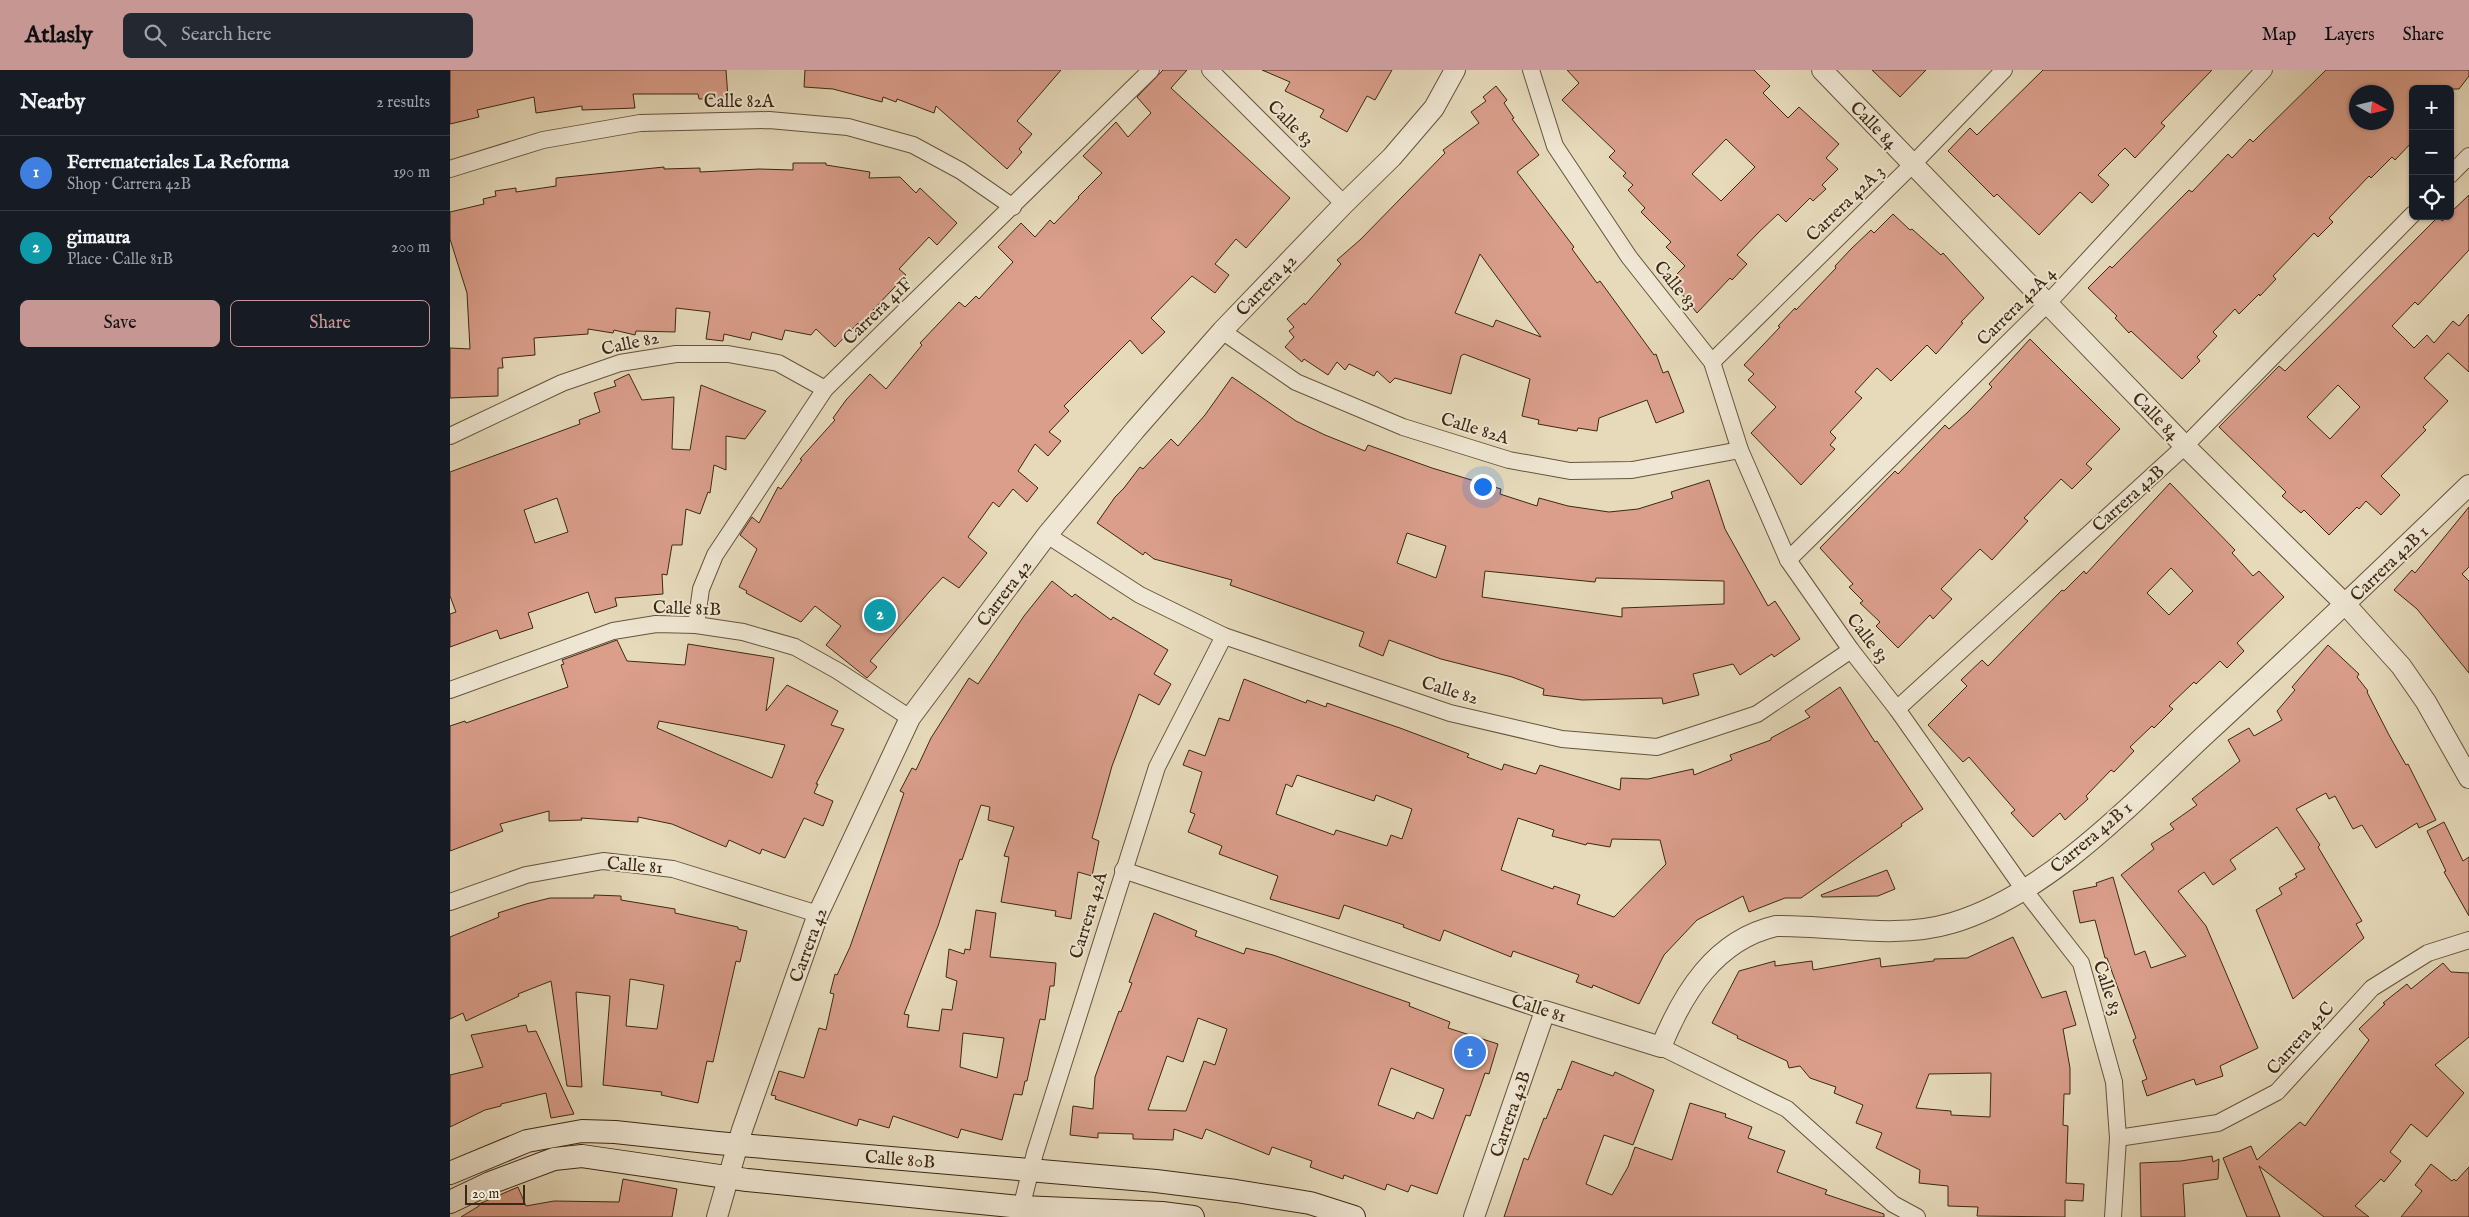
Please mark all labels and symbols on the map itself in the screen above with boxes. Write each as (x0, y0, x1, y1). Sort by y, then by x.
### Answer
north arrow (2349, 85, 2394, 130)
street label: Calle 82A (704, 91, 775, 114)
street label: Calle 83 (1262, 96, 1318, 152)
street label: Calle 84 (1844, 97, 1902, 155)
street label: Carrera 42A 3 (1802, 161, 1890, 247)
street label: Carrera 42 (1232, 250, 1302, 322)
street label: Calle 83 (1648, 257, 1702, 315)
street label: Carrera 42A 4 (1973, 263, 2062, 351)
street label: Carrera 41F (839, 273, 918, 351)
street label: Calle 82 (599, 327, 661, 362)
street label: Calle 84 (2126, 388, 2184, 446)
street label: Calle 82A (1438, 408, 1512, 451)
street label: Carrera 42B (2088, 461, 2170, 538)
your location (1470, 474, 1496, 500)
street label: Carrera 42B 1 (2346, 521, 2434, 607)
street label: Carrera 42 (973, 556, 1038, 632)
pin: 2 (864, 596, 896, 634)
street label: Calle 81B (652, 597, 722, 622)
street label: Calle 83 (1841, 609, 1893, 668)
street label: Calle 82 (1418, 672, 1481, 711)
street label: Carrera 42B 1 (2046, 797, 2138, 879)
street label: Calle 81 (606, 853, 664, 880)
street label: Carrera 42A (1065, 868, 1114, 962)
street label: Carrera 42 (785, 905, 834, 986)
street label: Calle 83 (2087, 958, 2126, 1019)
street label: Calle 81 (1508, 990, 1569, 1029)
street label: Carrera 42C (2262, 998, 2340, 1080)
pin: 1 (1454, 1033, 1486, 1071)
street label: Carrera 42B (1486, 1068, 1537, 1161)
street label: Calle 80B (864, 1146, 936, 1175)
scale bar (465, 1182, 525, 1205)

